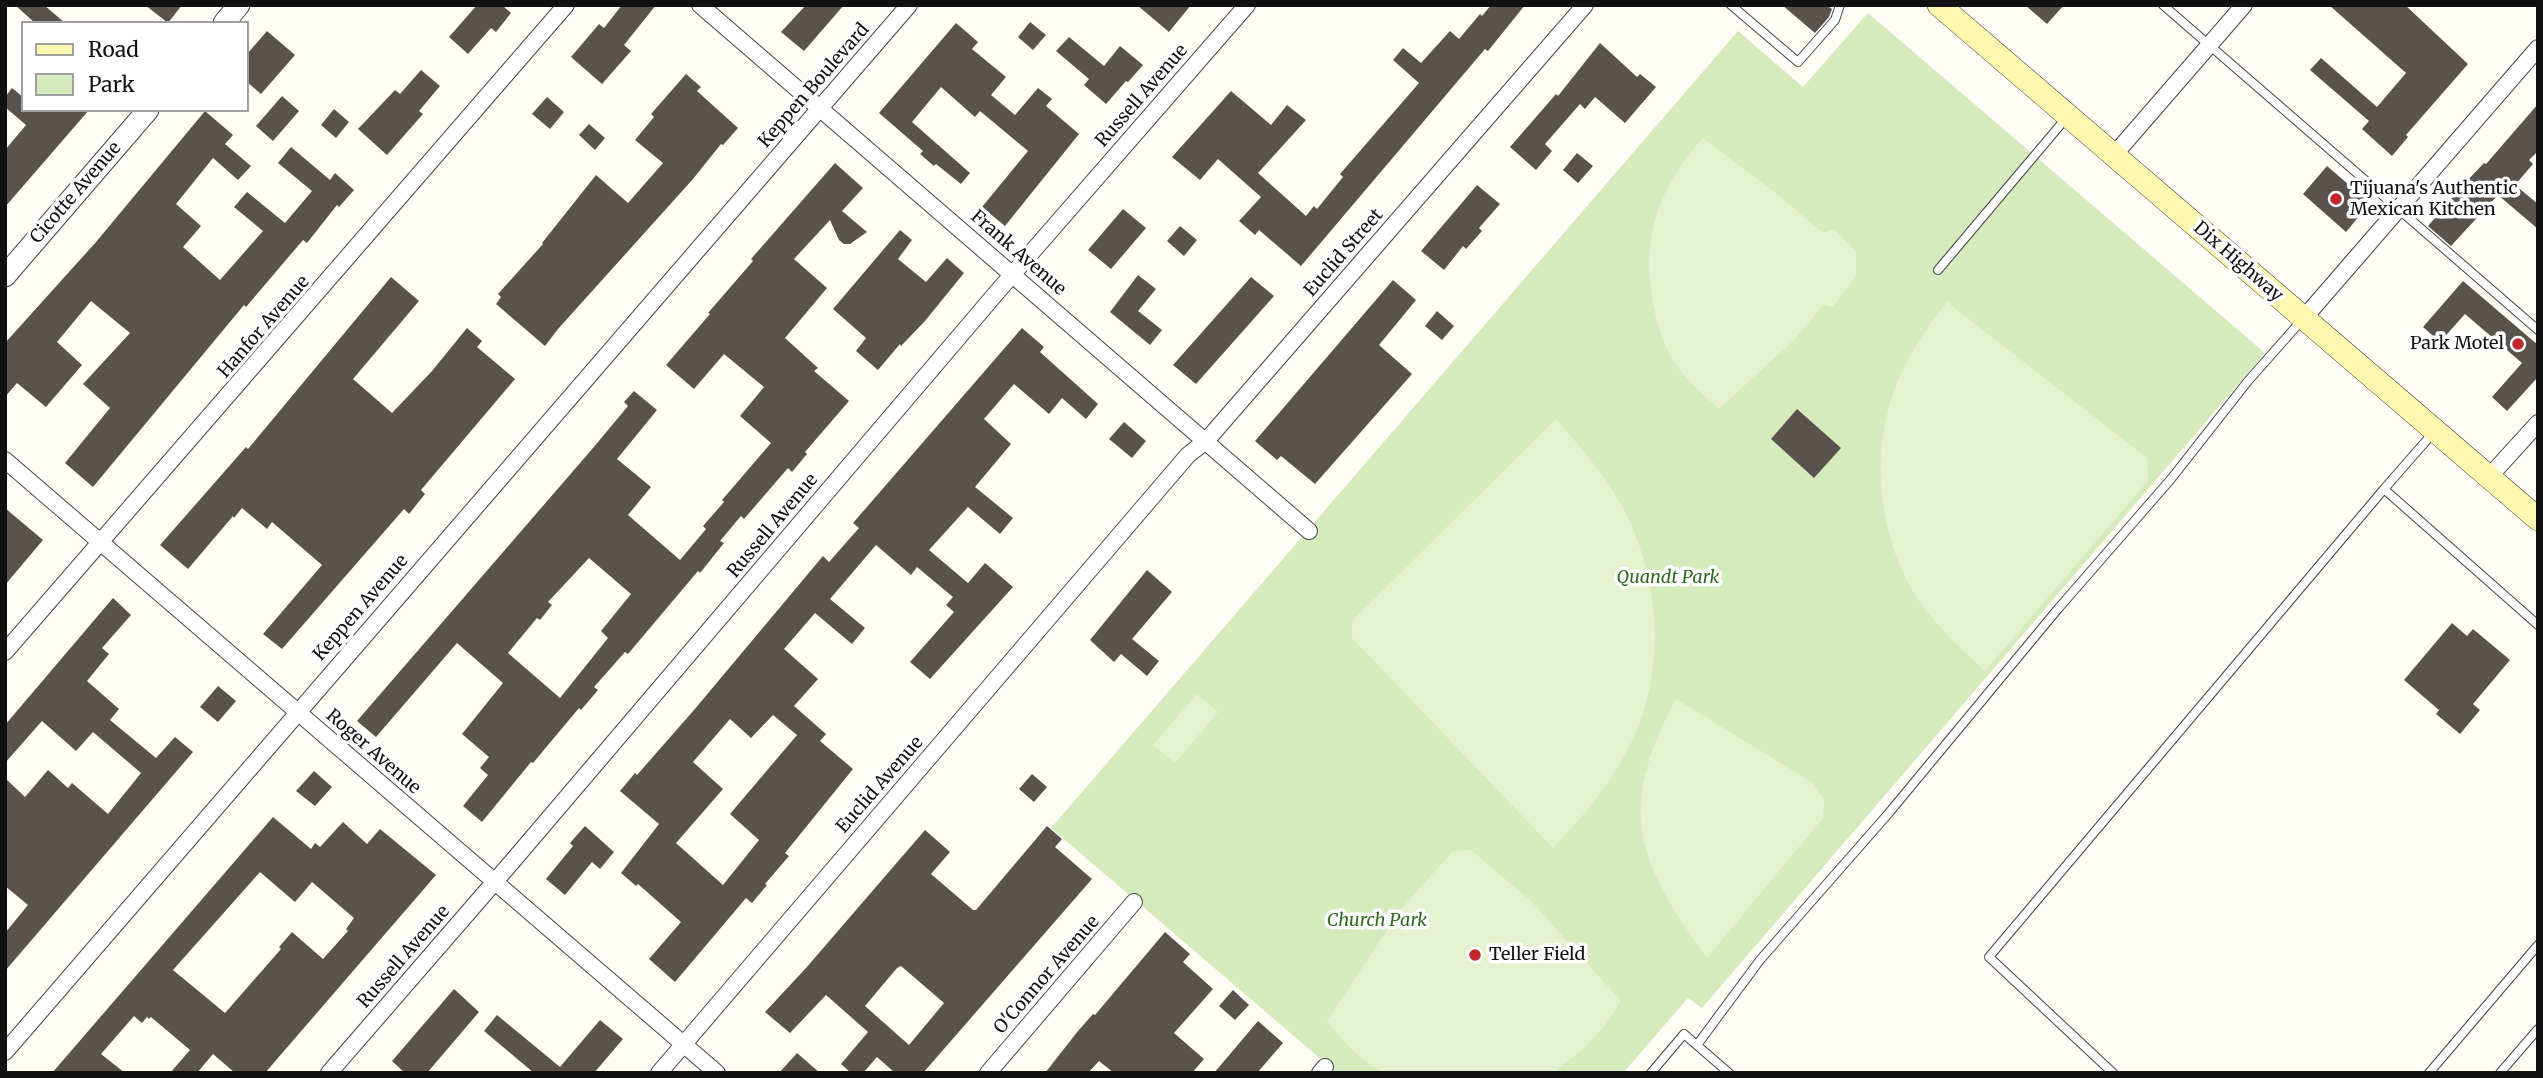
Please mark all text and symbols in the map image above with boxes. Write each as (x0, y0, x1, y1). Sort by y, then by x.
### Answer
street label: Keppen Boulevard (754, 19, 874, 153)
legend (21, 21, 248, 112)
text: Road (88, 36, 139, 63)
street label: Russell Avenue (1091, 40, 1193, 152)
text: Park (88, 71, 135, 98)
street label: Cicotte Avenue (26, 138, 126, 248)
place label: Tijuana's Authentic Mexican Kitchen (2350, 178, 2518, 220)
marker: Tijuana's Authentic Mexican Kitchen (2328, 191, 2344, 207)
street label: Euclid Street (1300, 205, 1388, 301)
street label: Frank Avenue (966, 206, 1070, 300)
street label: Dix Highway (2189, 217, 2287, 307)
street label: Hanfor Avenue (214, 272, 314, 382)
place label: Park Motel (2410, 333, 2504, 355)
marker: Park Motel (2510, 336, 2526, 352)
street label: Russell Avenue (723, 470, 823, 582)
street label: Keppen Avenue (309, 551, 413, 665)
park label: Quandt Park (1617, 567, 1719, 589)
street label: Roger Avenue (321, 705, 425, 799)
street label: Euclid Avenue (832, 732, 928, 838)
street label: Russell Avenue (353, 901, 455, 1013)
park label: Church Park (1327, 910, 1427, 932)
street label: O'Connor Avenue (990, 912, 1104, 1038)
place label: Teller Field (1489, 944, 1585, 966)
marker: Teller Field (1467, 947, 1483, 963)

